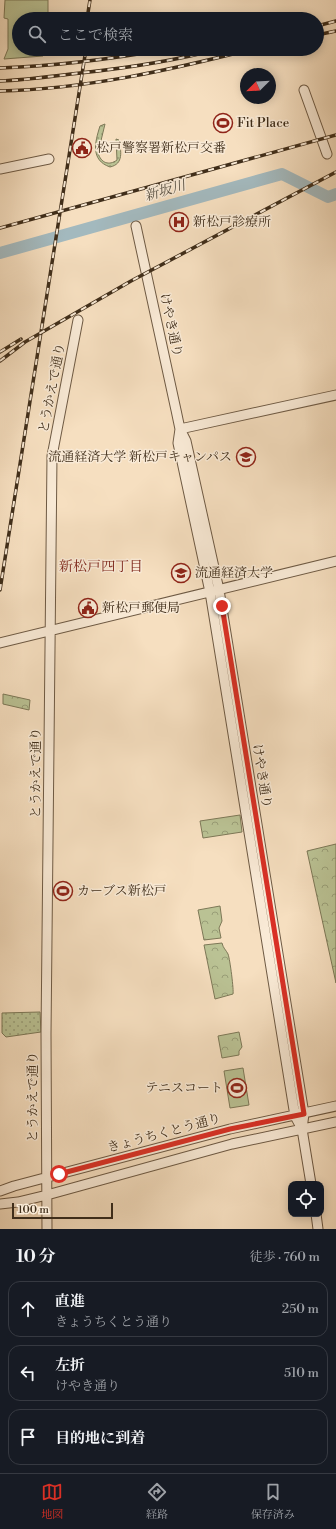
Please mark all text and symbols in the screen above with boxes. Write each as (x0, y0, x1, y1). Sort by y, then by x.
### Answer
search box (12, 12, 324, 56)
icon: search (26, 23, 48, 45)
text: ここで検索 (58, 26, 133, 45)
north arrow (240, 68, 276, 104)
sports icon: Fit Place (212, 112, 234, 134)
place label: Fit Place (237, 115, 290, 131)
public building icon: 松戸警察署新松戸交番 (71, 137, 93, 159)
place label: 松戸警察署新松戸交番 (96, 140, 226, 156)
water label: 新坂川 (142, 176, 190, 205)
hospital icon: 新松戸診療所 (168, 211, 190, 233)
place label: 新松戸診療所 (193, 214, 271, 230)
street label: けやき通り (156, 292, 186, 358)
street label: とうかえで通り (35, 342, 69, 434)
school or university icon: 流通経済大学 新松戸キャンパス (235, 446, 257, 468)
place label: 流通経済大学 新松戸キャンパス (48, 449, 232, 465)
district label: 新松戸四丁目 (59, 558, 143, 576)
school or university icon: 流通経済大学 (170, 562, 192, 584)
place label: 流通経済大学 (195, 565, 273, 581)
public building icon: 新松戸郵便局 (77, 597, 99, 619)
route end (213, 597, 231, 615)
place label: 新松戸郵便局 (102, 600, 180, 616)
street label: とうかえで通り (28, 727, 44, 819)
street label: けやき通り (249, 743, 275, 809)
sports icon: カーブス新松戸 (52, 880, 74, 902)
place label: カーブス新松戸 (77, 883, 167, 899)
street label: とうかえで通り (25, 1051, 41, 1143)
sports icon: テニスコート (226, 1077, 248, 1099)
place label: テニスコート (146, 1080, 223, 1096)
street label: きょうちくとう通り (105, 1110, 223, 1156)
route start (50, 1165, 68, 1183)
map controls (288, 1181, 324, 1217)
button: locate (288, 1181, 324, 1217)
scale bar (12, 1201, 113, 1220)
text: 100 m (18, 1203, 49, 1217)
text: 10 分 (16, 1246, 56, 1268)
text: 徒歩 · 760 m (250, 1249, 320, 1265)
text: 直進 (55, 1292, 85, 1311)
icon: ahead (17, 1298, 39, 1320)
text: 250 m (282, 1301, 319, 1317)
text: きょうちくとう通り (55, 1314, 172, 1330)
text: 左折 (55, 1356, 85, 1375)
icon: left (17, 1362, 39, 1384)
text: 510 m (284, 1365, 319, 1381)
text: けやき通り (55, 1378, 120, 1394)
icon: arrive (17, 1426, 39, 1448)
text: 目的地に到着 (55, 1429, 145, 1448)
tab: 地図 (41, 1481, 63, 1522)
tab: 経路 (146, 1481, 168, 1522)
tab: 保存済み (251, 1481, 295, 1522)

